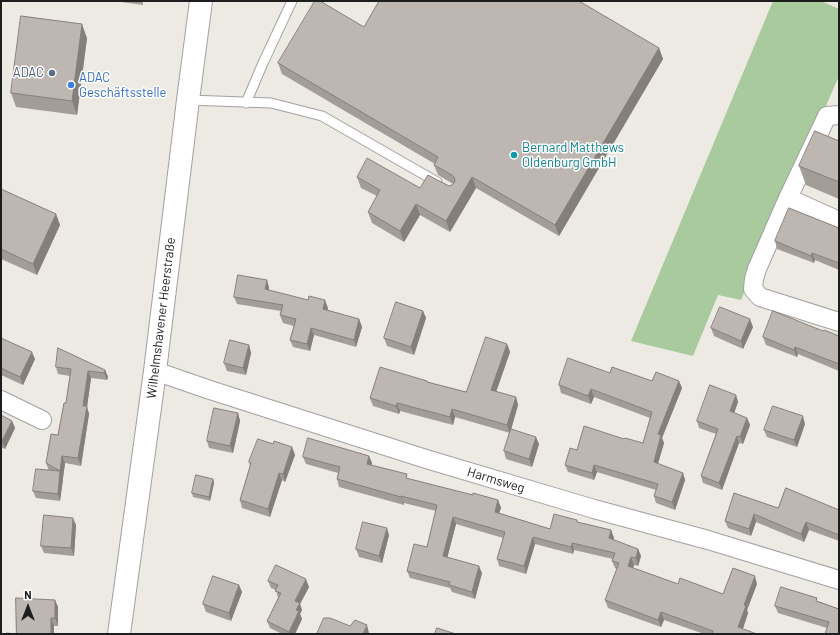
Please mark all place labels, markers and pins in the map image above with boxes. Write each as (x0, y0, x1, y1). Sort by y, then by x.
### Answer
place label: ADAC (13, 65, 44, 81)
marker: ADAC (47, 68, 57, 78)
place label: ADAC Geschäftsstelle (79, 70, 166, 101)
marker: ADAC Geschäftsstelle (66, 80, 76, 90)
place label: Bernard Matthews Oldenburg GmbH (522, 140, 624, 171)
marker: Bernard Matthews Oldenburg GmbH (509, 150, 519, 160)

